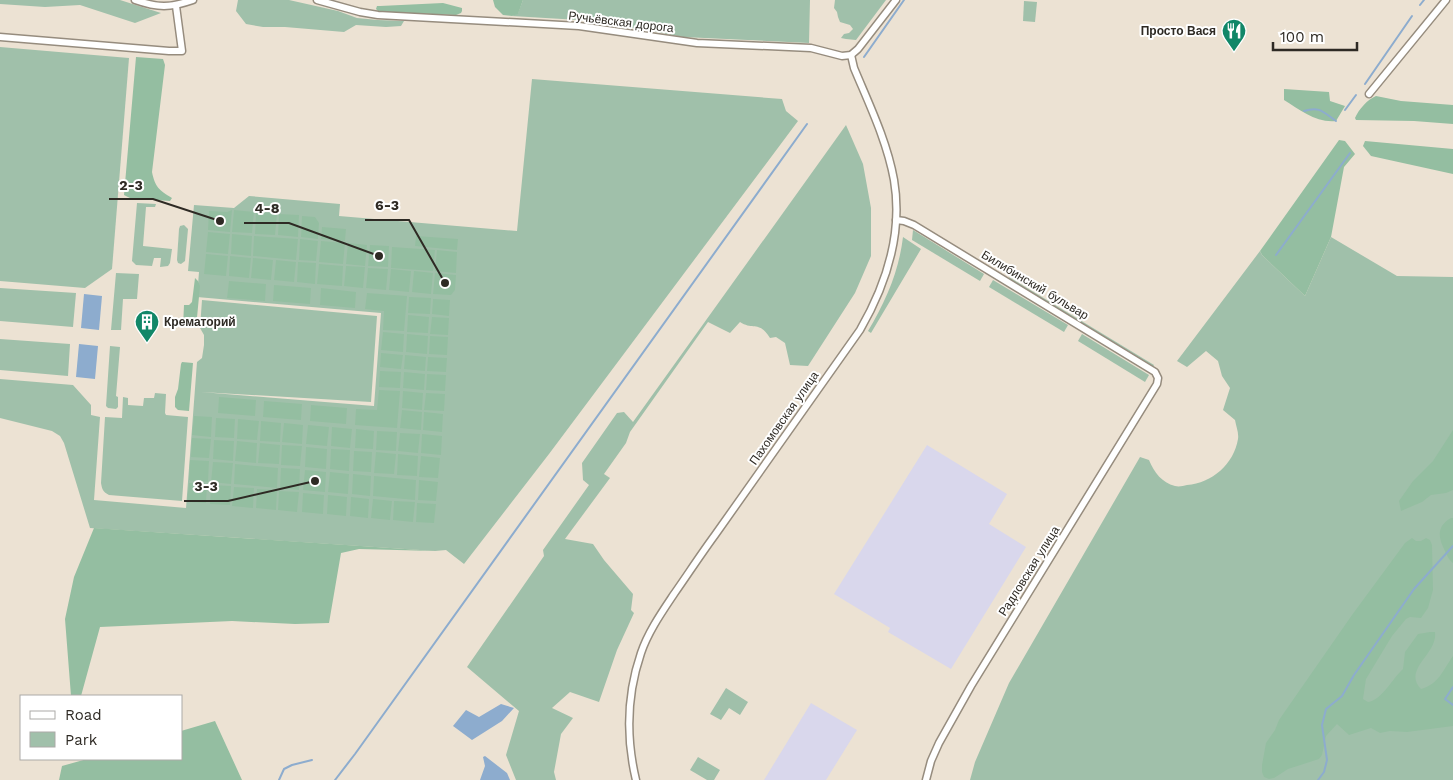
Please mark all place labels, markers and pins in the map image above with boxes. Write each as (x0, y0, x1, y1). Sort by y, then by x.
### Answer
restaurant icon: Просто Вася (1221, 18, 1247, 52)
place label: Просто Вася (1141, 24, 1216, 38)
callout: 2-3 (109, 170, 153, 199)
callout: 6-3 (365, 191, 409, 220)
callout: 4-8 (244, 194, 289, 223)
building icon: Крематорий (134, 309, 160, 343)
place label: Крематорий (164, 315, 236, 329)
callout: 3-3 (184, 472, 228, 501)

